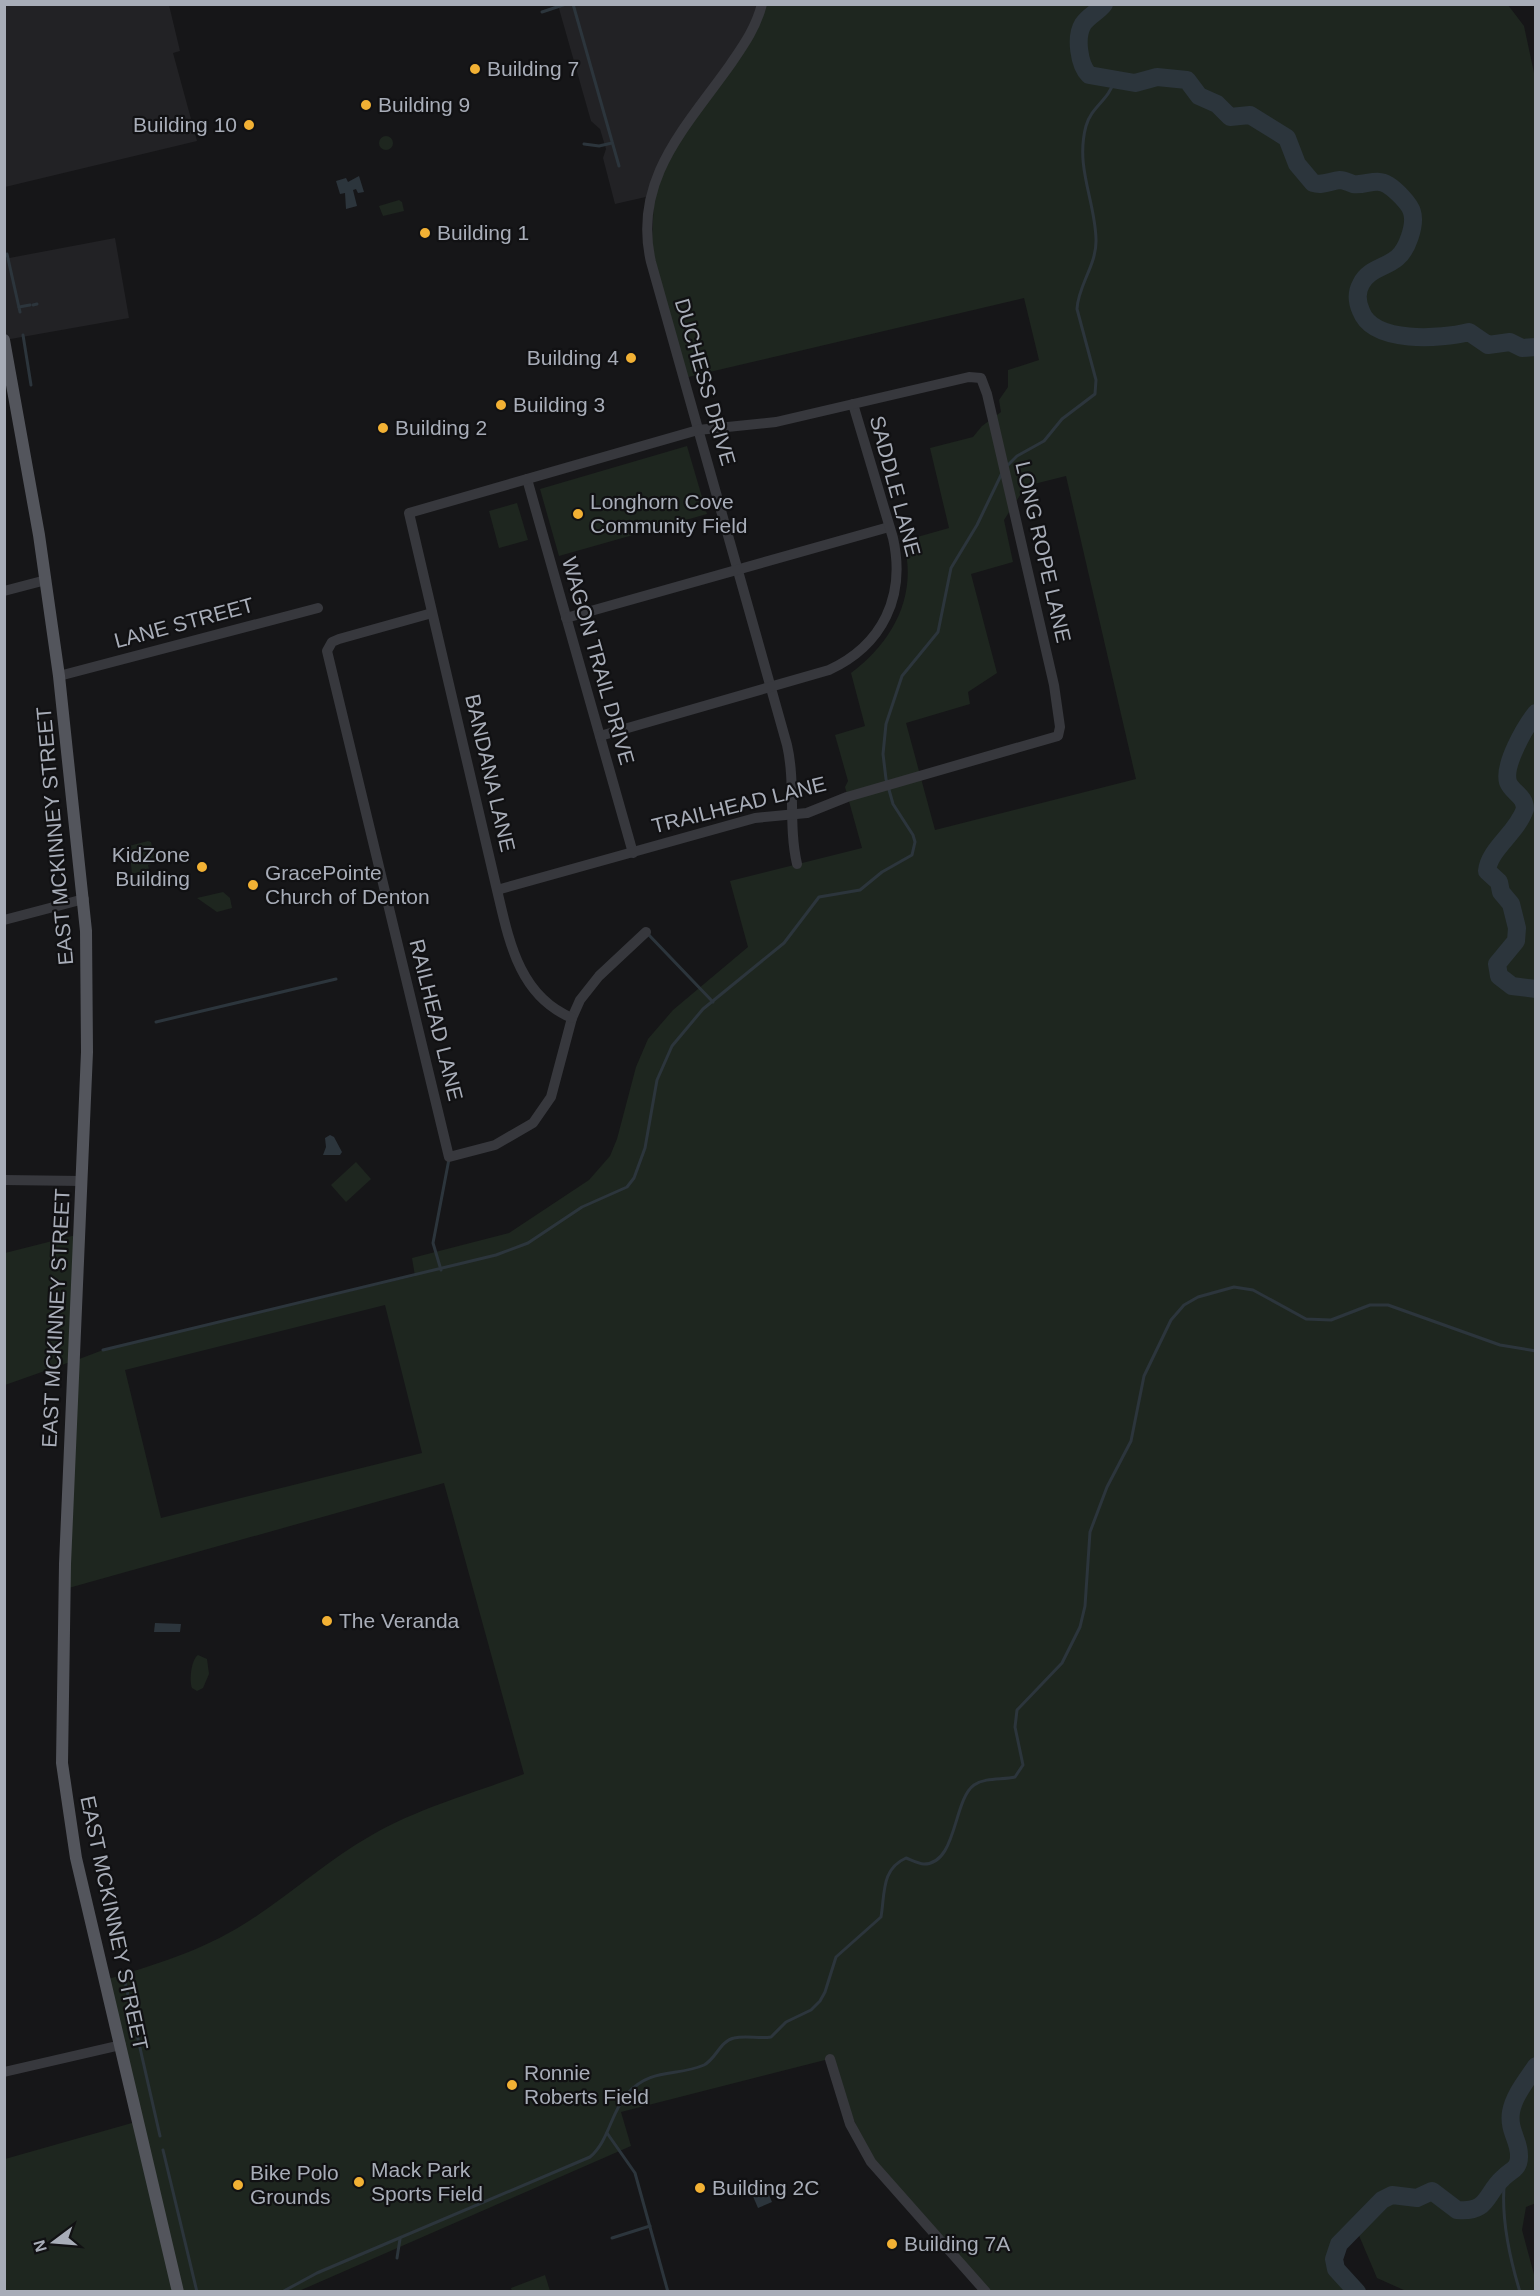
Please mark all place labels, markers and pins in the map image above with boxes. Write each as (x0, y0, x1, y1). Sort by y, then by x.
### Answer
place label: Building 7 (487, 57, 579, 80)
marker: Building 7 (468, 62, 482, 76)
place label: Building 9 (378, 93, 470, 116)
marker: Building 9 (359, 98, 373, 112)
place label: Building 10 (133, 113, 237, 136)
marker: Building 10 (242, 118, 256, 132)
place label: Building 1 (437, 221, 529, 244)
marker: Building 1 (418, 226, 432, 240)
place label: Building 4 (527, 346, 619, 369)
marker: Building 4 (624, 351, 638, 365)
place label: Building 3 (513, 393, 605, 416)
marker: Building 3 (494, 398, 508, 412)
place label: Building 2 (395, 416, 487, 439)
marker: Building 2 (376, 421, 390, 435)
place label: Longhorn Cove Community Field (590, 490, 748, 537)
marker: Longhorn Cove Community Field (571, 507, 585, 521)
place label: KidZone Building (112, 843, 190, 890)
marker: KidZone Building (195, 860, 209, 874)
place label: GracePointe Church of Denton (265, 861, 430, 908)
marker: GracePointe Church of Denton (246, 878, 260, 892)
place label: The Veranda (339, 1609, 460, 1632)
marker: The Veranda (320, 1614, 334, 1628)
place label: Ronnie Roberts Field (524, 2061, 649, 2108)
marker: Ronnie Roberts Field (505, 2078, 519, 2092)
place label: Mack Park Sports Field (371, 2158, 483, 2205)
place label: Bike Polo Grounds (250, 2161, 339, 2208)
marker: Mack Park Sports Field (352, 2175, 366, 2189)
place label: Building 2C (712, 2176, 819, 2199)
marker: Bike Polo Grounds (231, 2178, 245, 2192)
marker: Building 2C (693, 2181, 707, 2195)
place label: Building 7A (904, 2232, 1010, 2255)
marker: Building 7A (885, 2237, 899, 2251)

